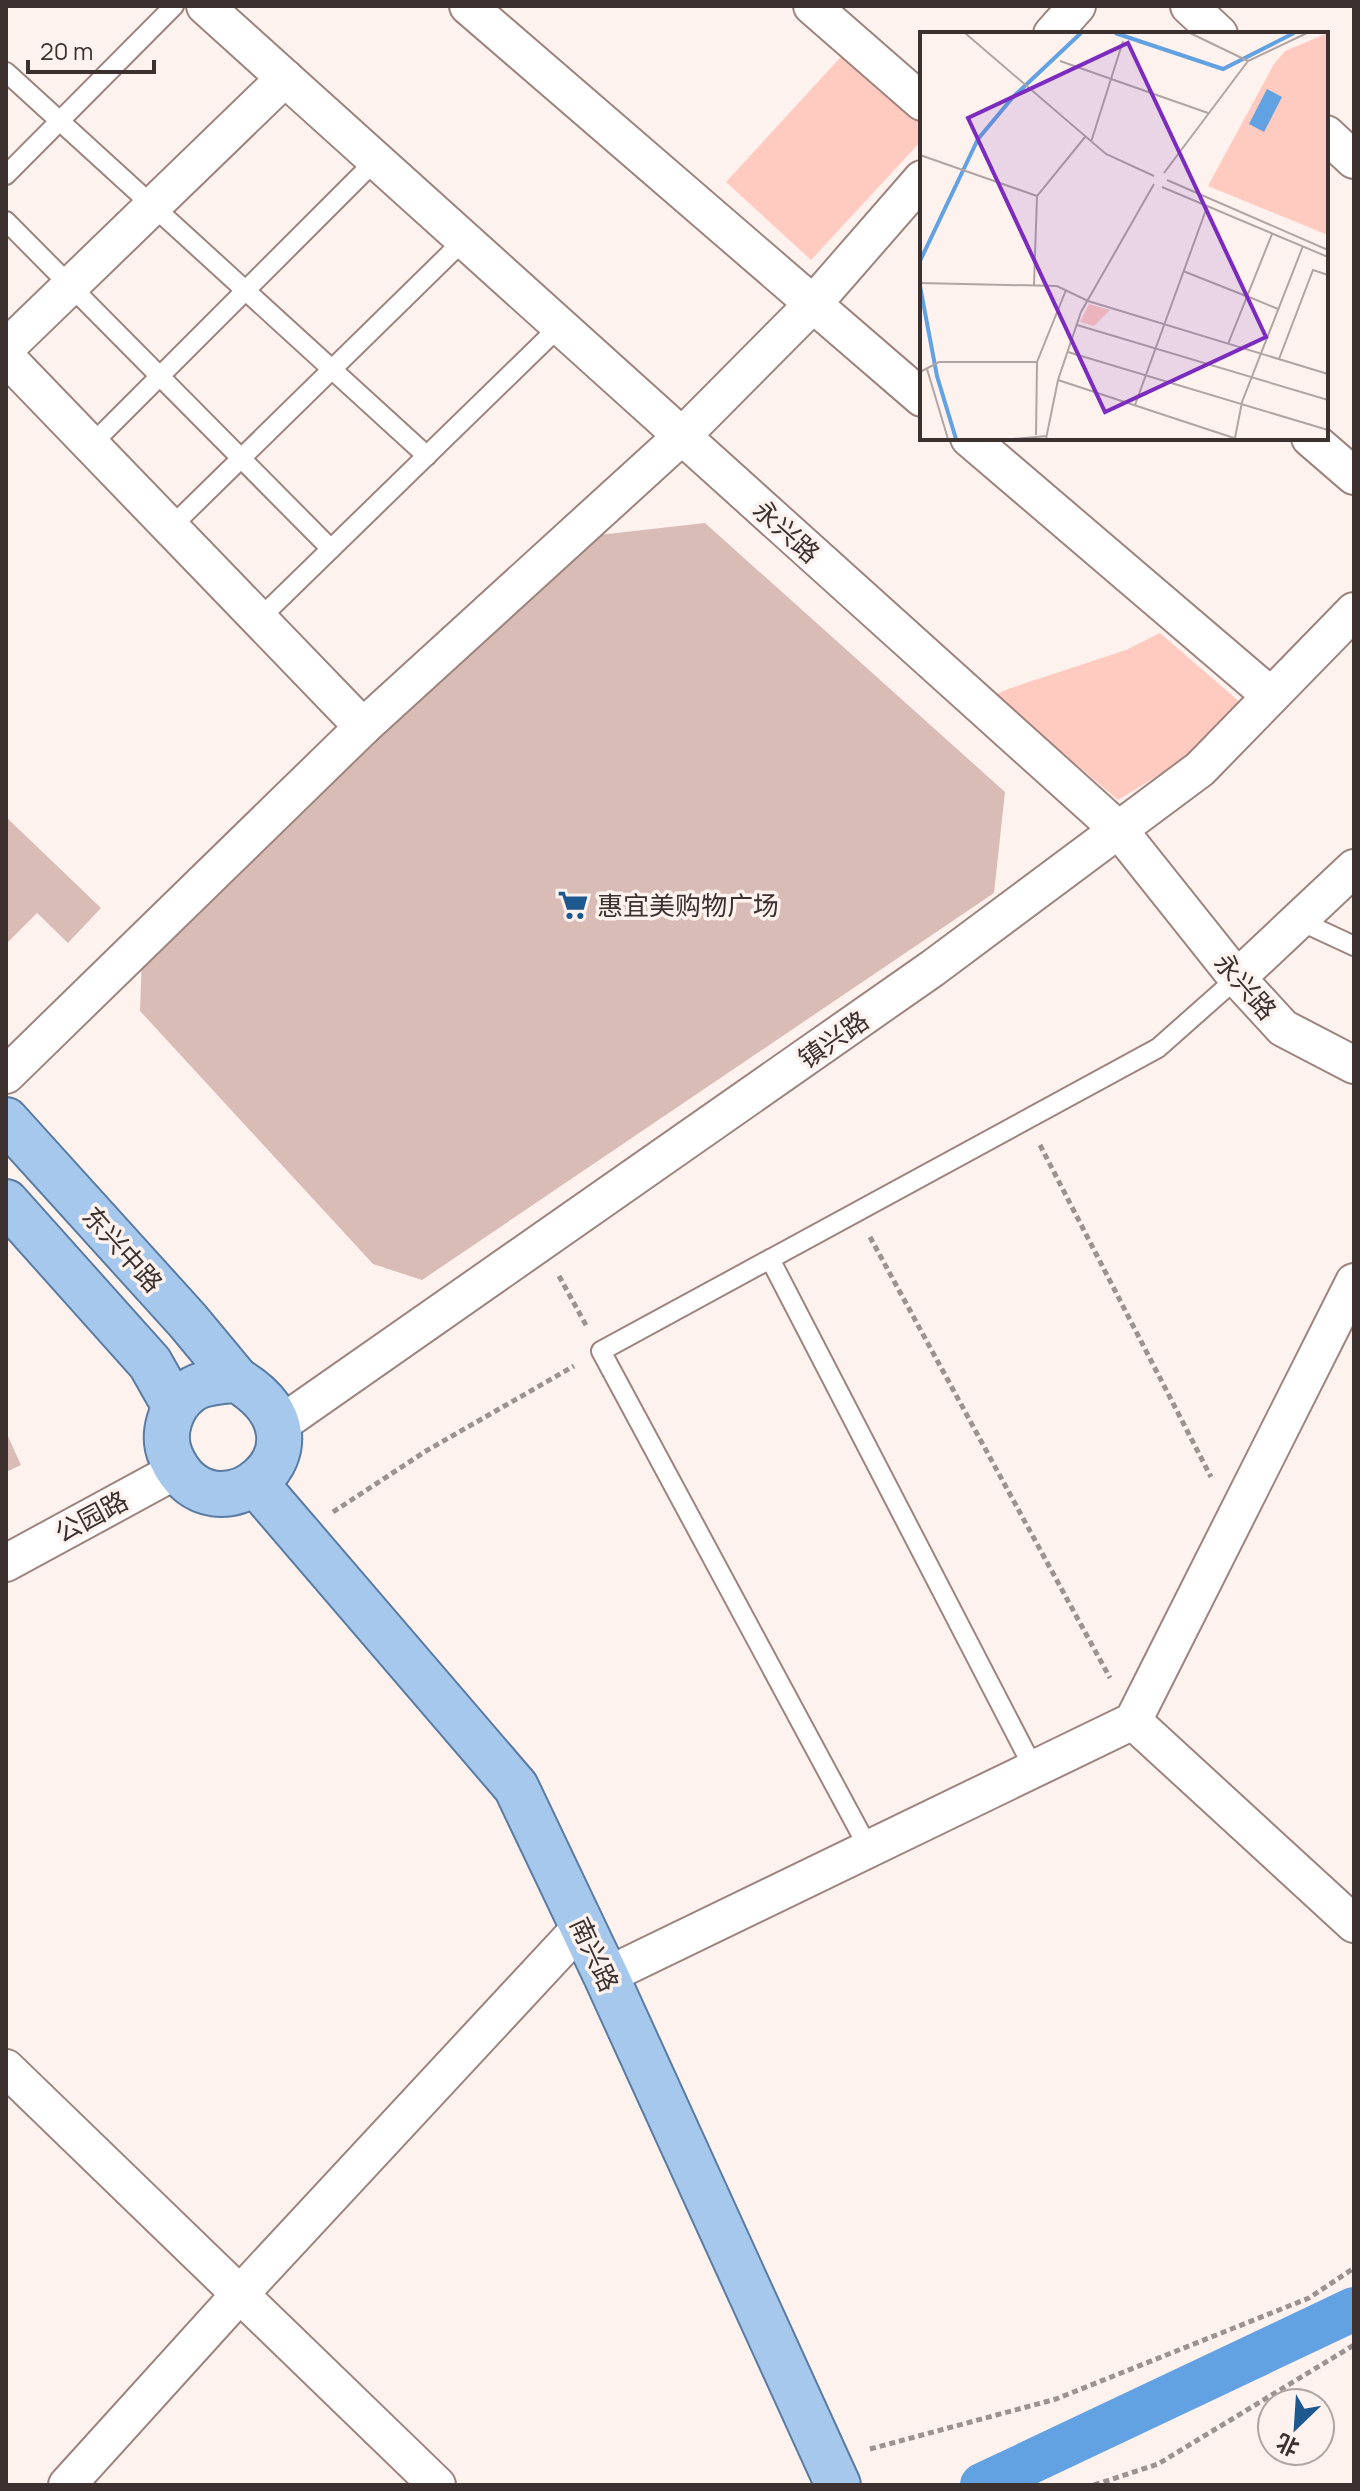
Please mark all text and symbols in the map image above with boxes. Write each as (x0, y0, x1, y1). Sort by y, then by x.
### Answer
scale bar (28, 24, 154, 74)
inset map (920, 32, 1328, 440)
text: 20 m (40, 34, 93, 67)
street label: 永兴路 (746, 492, 828, 570)
place label: 惠宜美购物广场 (597, 887, 779, 923)
supermarket icon: 惠宜美购物广场 (556, 888, 590, 922)
street label: 永兴路 (1207, 945, 1285, 1027)
street label: 镇兴路 (791, 1002, 875, 1076)
street label: 东兴中路 (75, 1198, 171, 1300)
street label: 公园路 (48, 1482, 134, 1550)
street label: 南兴路 (562, 1911, 628, 1997)
north arrow (1256, 2387, 1336, 2467)
text: 北 (1271, 2427, 1304, 2463)

